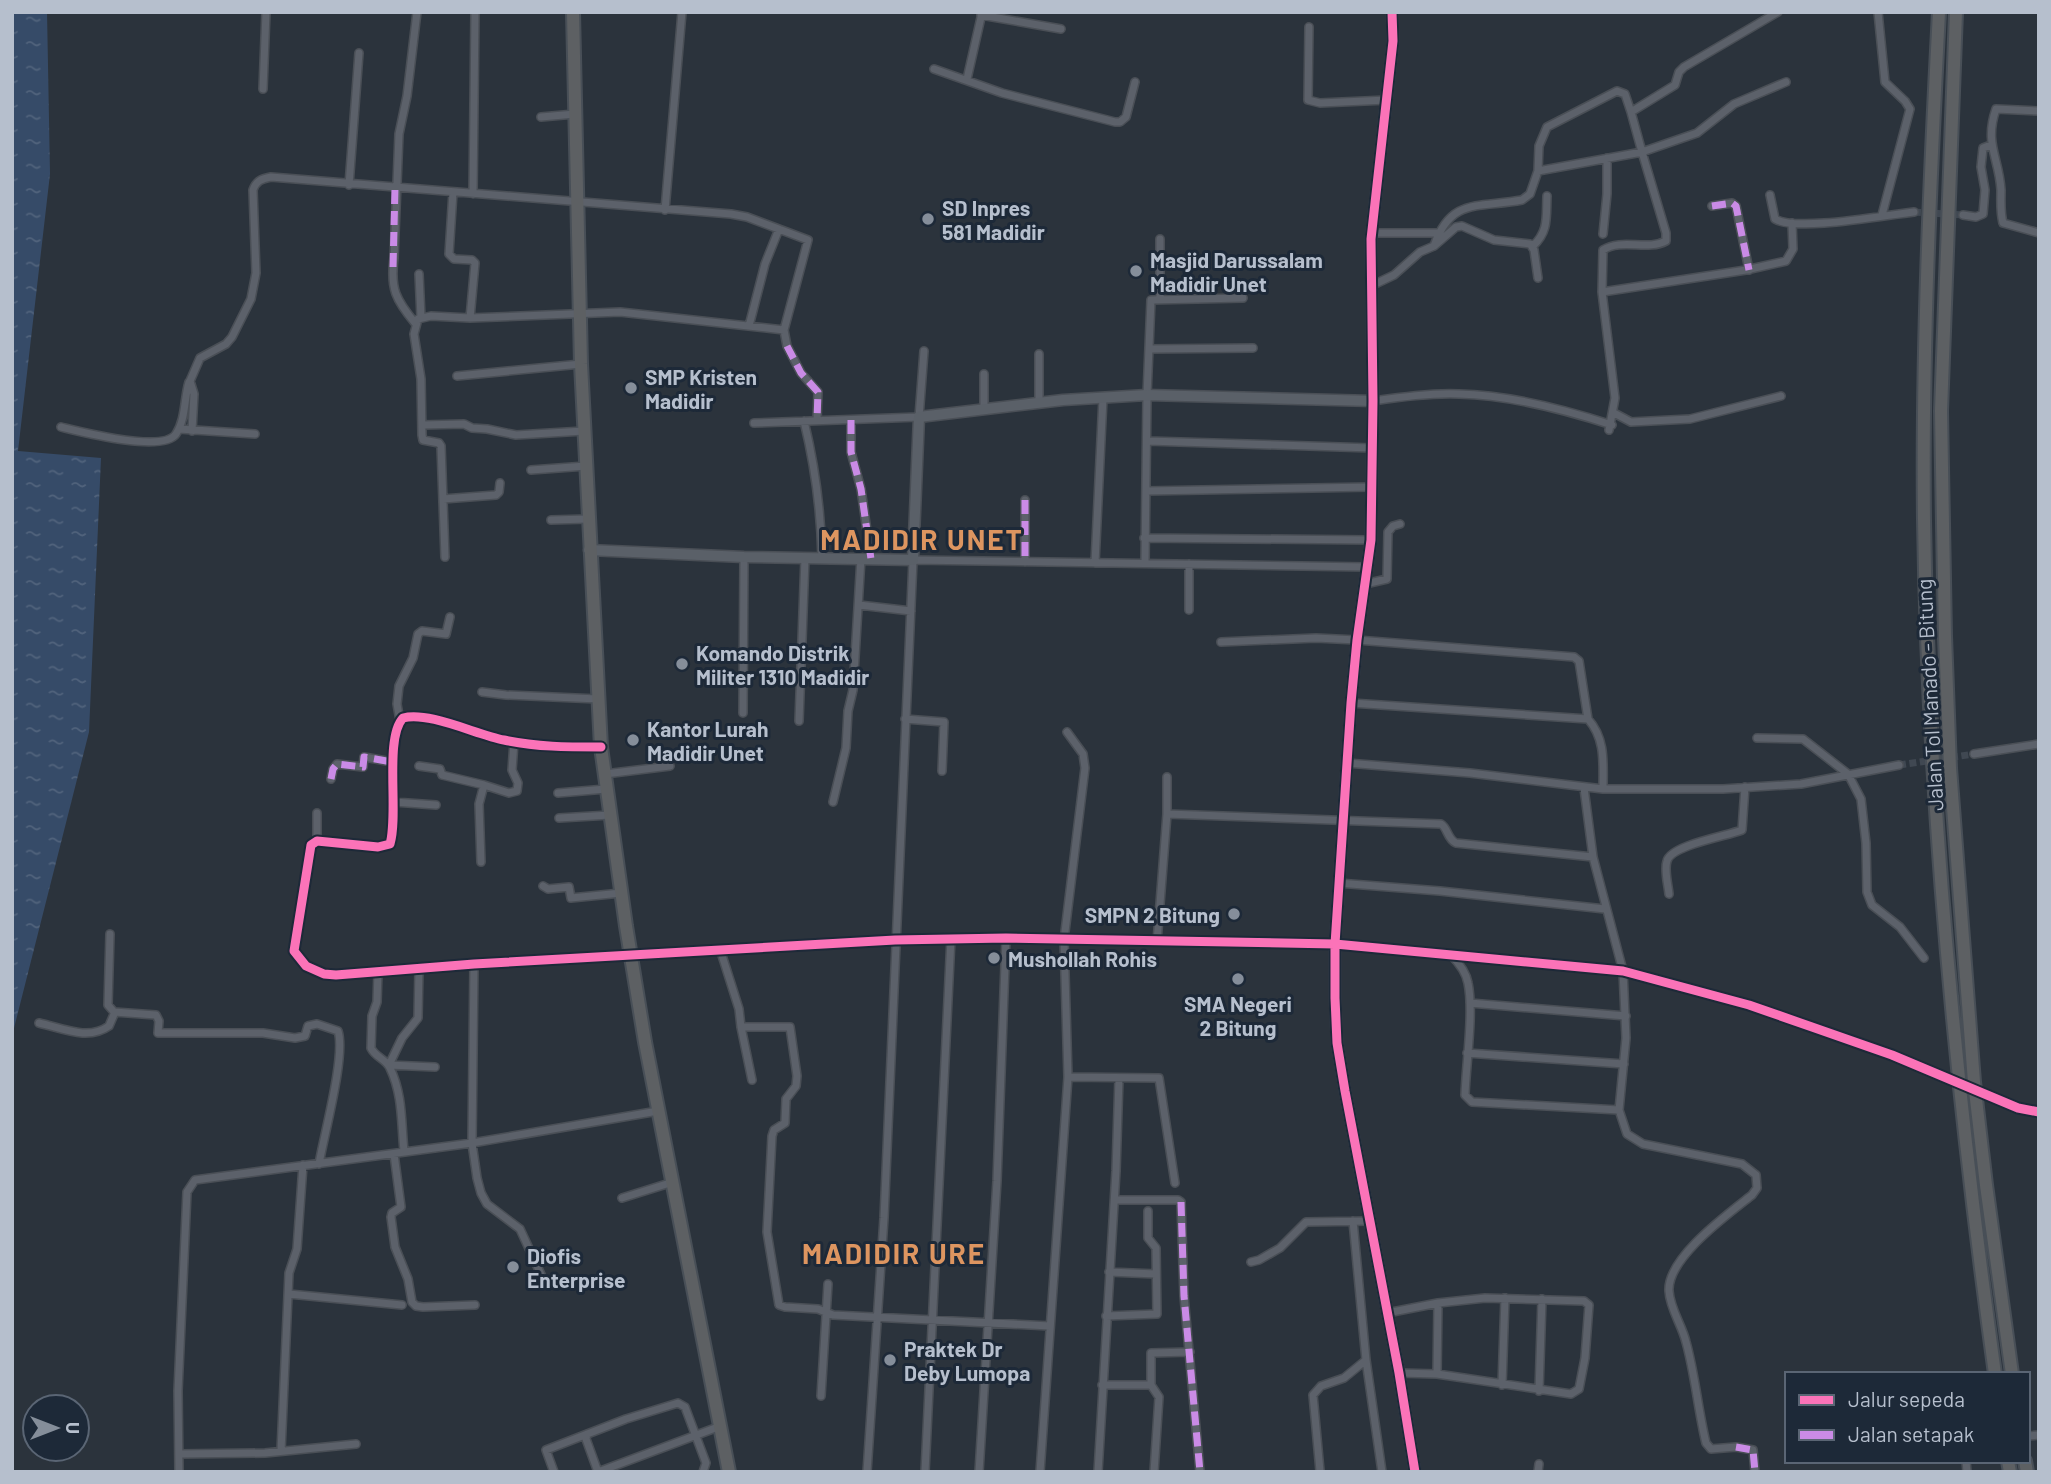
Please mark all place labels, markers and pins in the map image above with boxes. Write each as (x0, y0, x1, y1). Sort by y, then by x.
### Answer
place label: SD Inpres 581 Madidir (942, 195, 1045, 244)
marker: SD Inpres 581 Madidir (920, 211, 936, 227)
place label: Masjid Darussalam Madidir Unet (1150, 247, 1323, 296)
marker: Masjid Darussalam Madidir Unet (1128, 263, 1144, 279)
place label: SMP Kristen Madidir (645, 364, 757, 413)
marker: SMP Kristen Madidir (623, 380, 639, 396)
place label: Komando Distrik Militer 1310 Madidir (696, 640, 869, 689)
marker: Komando Distrik Militer 1310 Madidir (674, 656, 690, 672)
place label: Kantor Lurah Madidir Unet (647, 716, 768, 765)
marker: Kantor Lurah Madidir Unet (625, 732, 641, 748)
place label: SMPN 2 Bitung (1085, 902, 1220, 927)
marker: SMPN 2 Bitung (1226, 906, 1242, 922)
place label: Mushollah Rohis (1008, 946, 1157, 971)
marker: Mushollah Rohis (986, 950, 1002, 966)
marker: SMA Negeri 2 Bitung (1230, 971, 1246, 987)
place label: SMA Negeri 2 Bitung (1184, 991, 1292, 1040)
place label: Diofis Enterprise (527, 1243, 625, 1292)
marker: Diofis Enterprise (505, 1259, 521, 1275)
place label: Praktek Dr Deby Lumopa (904, 1336, 1030, 1385)
marker: Praktek Dr Deby Lumopa (882, 1352, 898, 1368)

